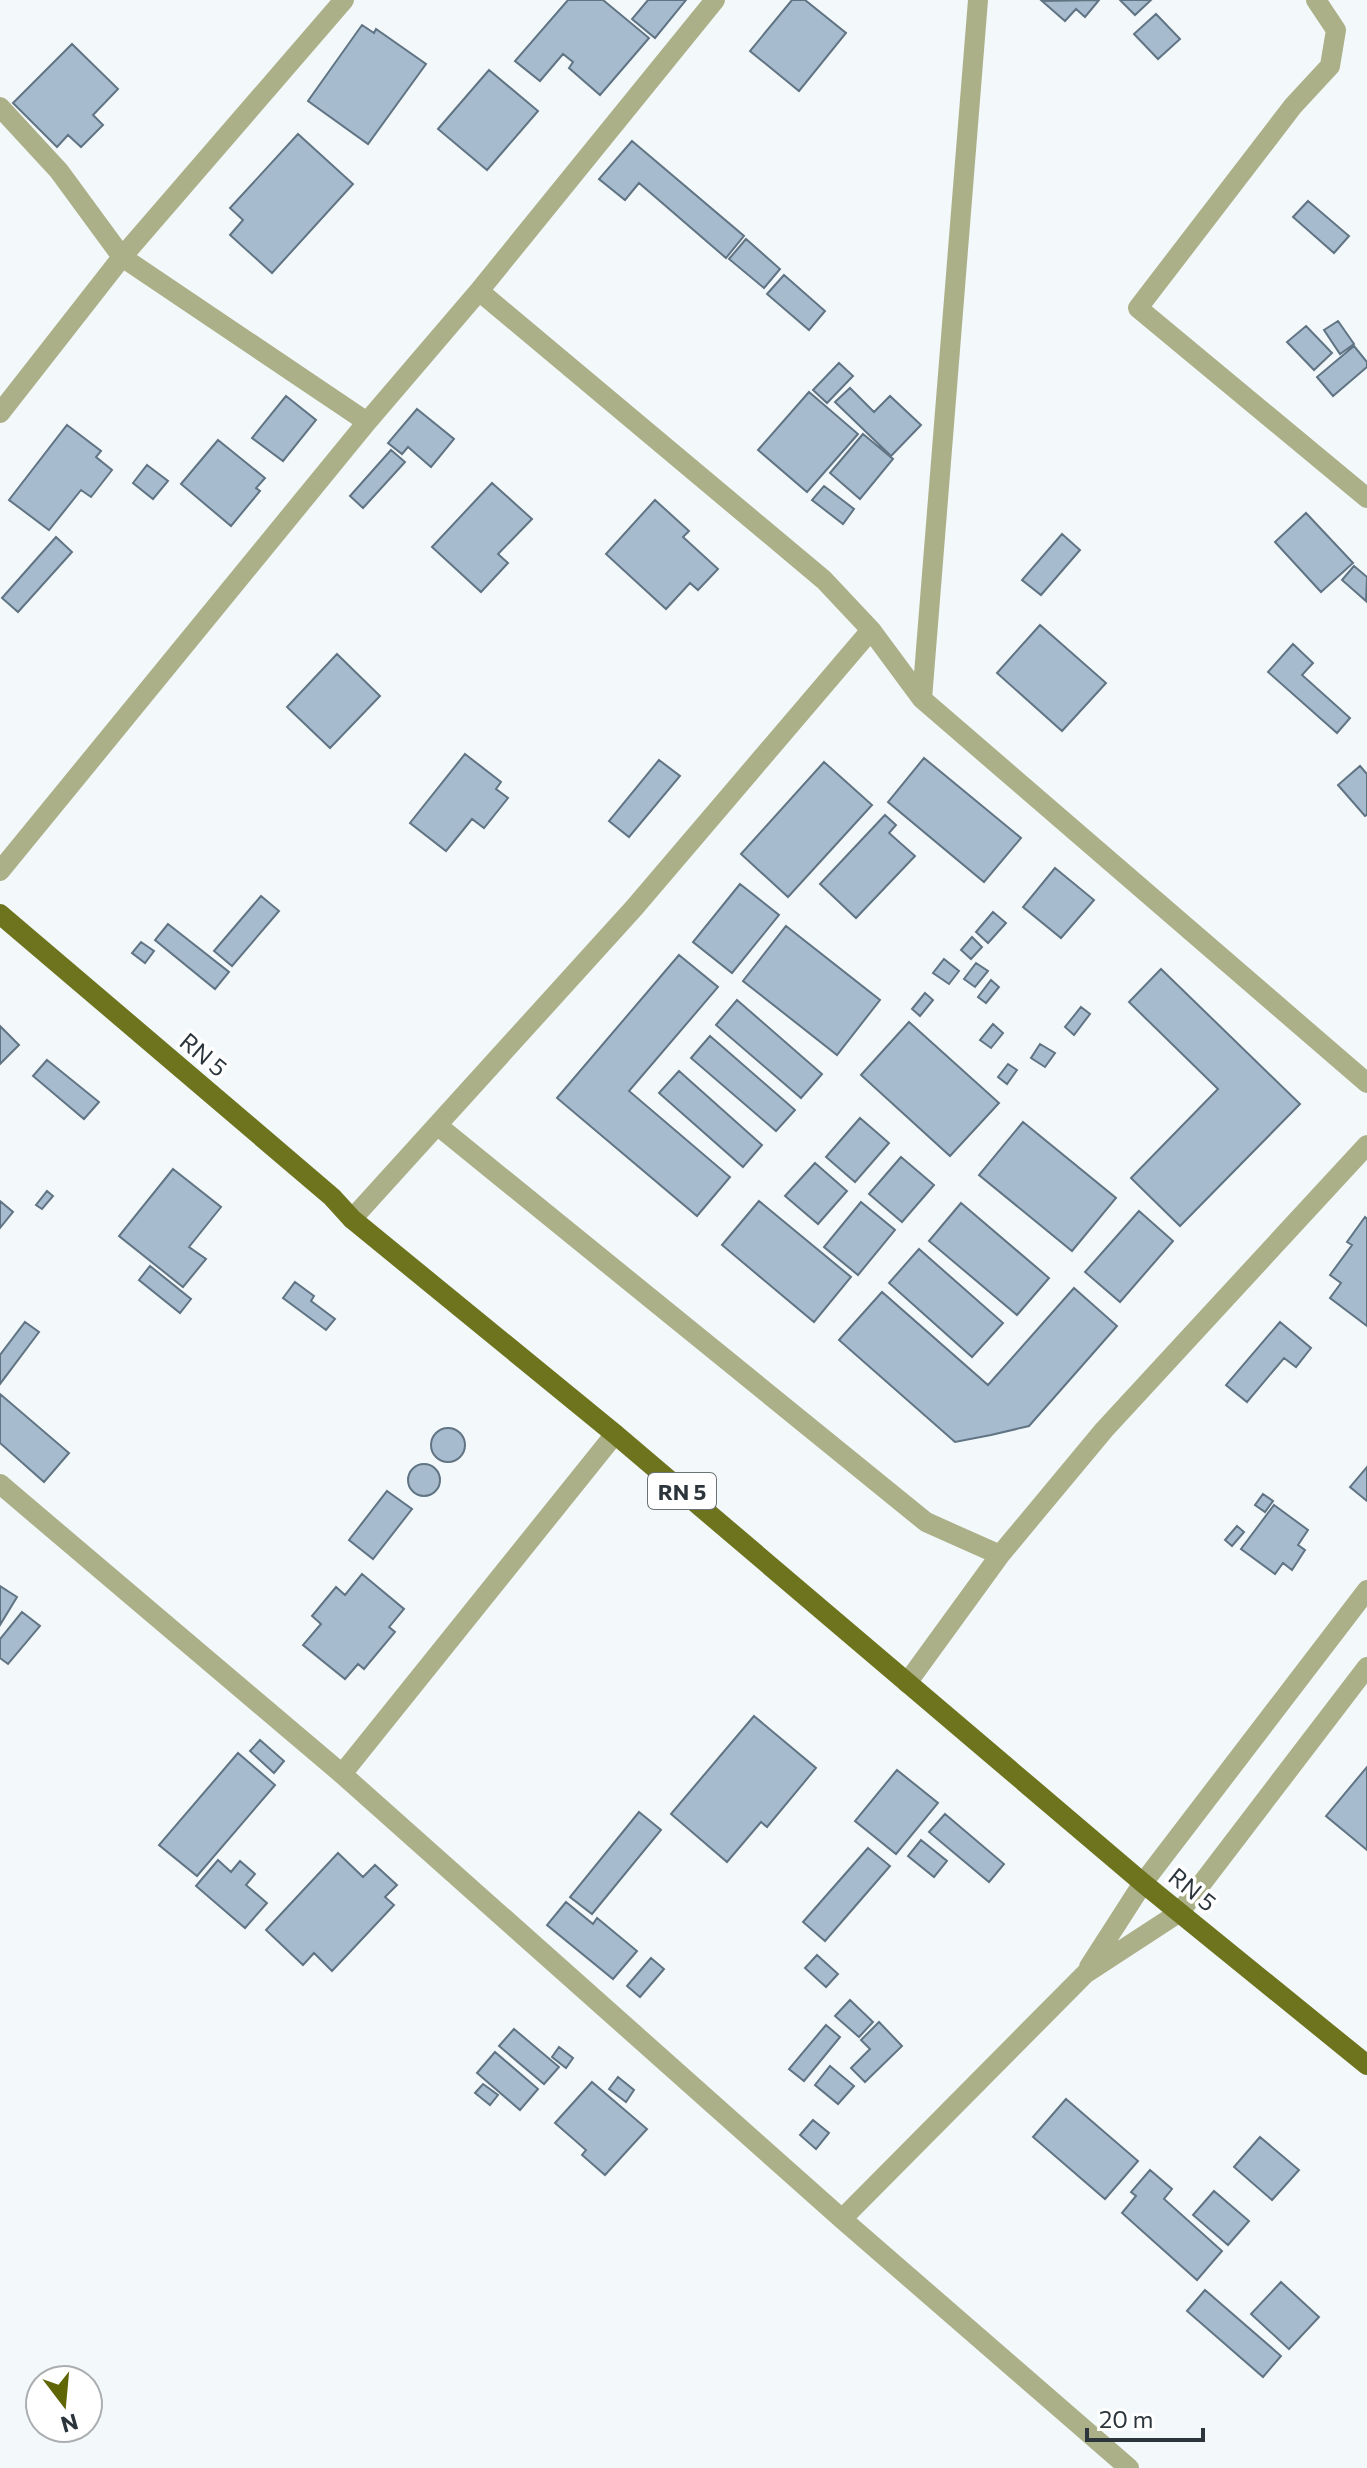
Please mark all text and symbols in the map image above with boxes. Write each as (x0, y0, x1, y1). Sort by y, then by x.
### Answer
street label: RN 5 (175, 1026, 233, 1082)
road number: RN 5 (648, 1473, 716, 1509)
street label: RN 5 (1163, 1861, 1223, 1917)
north arrow (24, 2364, 104, 2444)
scale bar (1087, 2392, 1203, 2442)
text: 20 m (1099, 2404, 1153, 2433)
text: N (58, 2408, 81, 2439)

